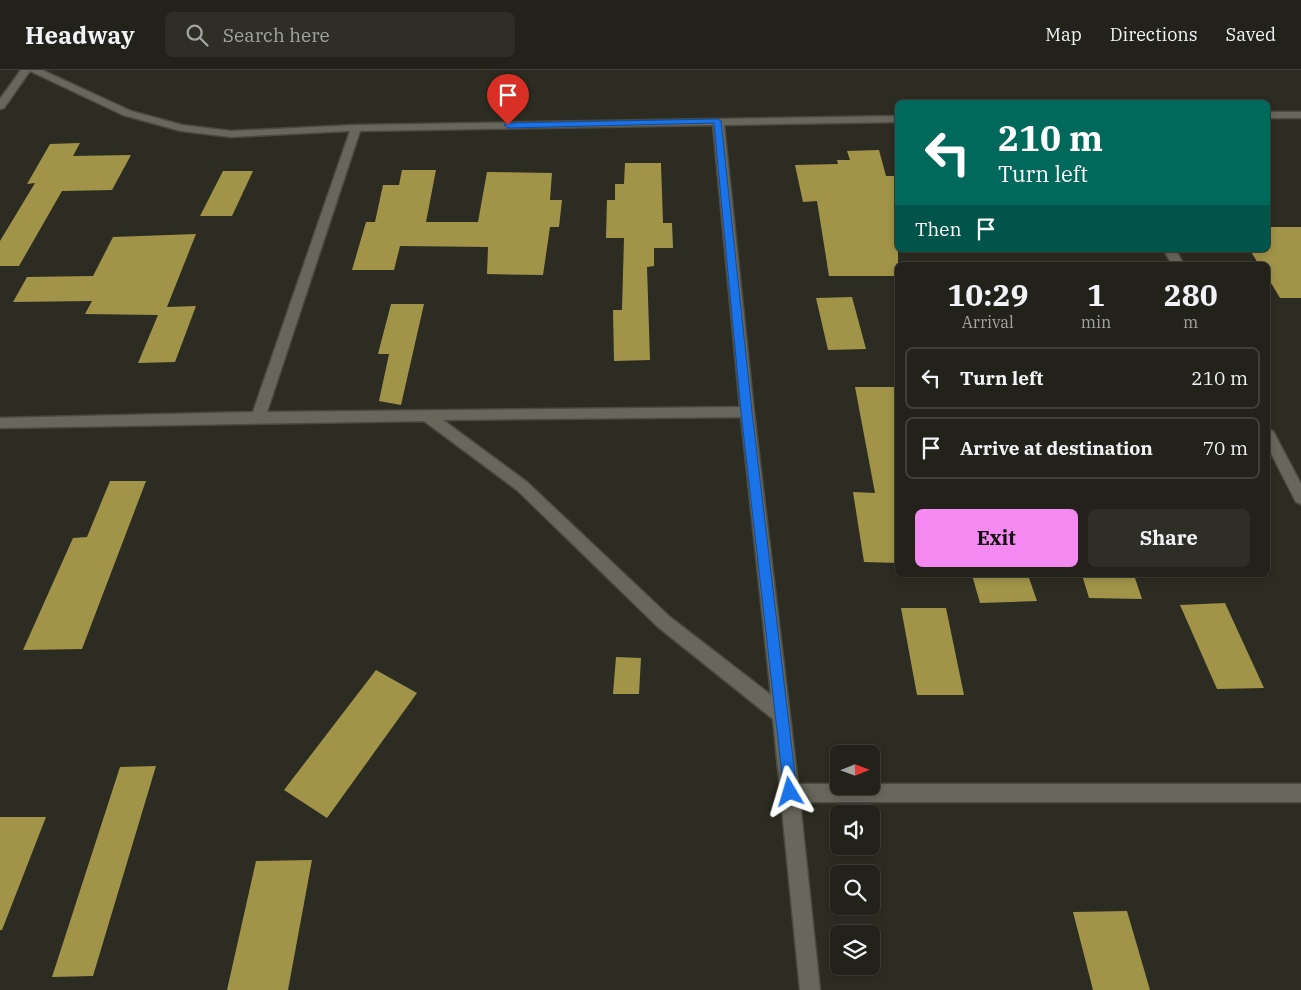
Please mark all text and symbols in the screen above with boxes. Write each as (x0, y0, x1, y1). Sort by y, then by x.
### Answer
search box (165, 12, 515, 57)
text: Headway (25, 19, 135, 51)
icon: search (183, 21, 211, 49)
text: Search here (223, 23, 330, 47)
text: Map (1045, 23, 1082, 46)
text: Directions (1110, 23, 1198, 46)
text: Saved (1226, 23, 1276, 46)
pin (487, 74, 529, 125)
icon: arrive (494, 81, 522, 109)
text: 210 m (998, 115, 1103, 161)
icon: left (915, 120, 980, 185)
text: Turn left (998, 159, 1088, 188)
icon: arrive (972, 215, 1000, 243)
text: Then (915, 217, 962, 241)
text: 10:29 (947, 275, 1028, 314)
text: 1 (1087, 275, 1105, 314)
text: 280 (1164, 275, 1218, 314)
text: Arrival (962, 312, 1014, 332)
text: min (1081, 312, 1111, 332)
text: m (1183, 312, 1198, 332)
icon: left (917, 364, 945, 392)
text: Turn left (960, 366, 1043, 390)
text: 210 m (1191, 366, 1248, 390)
icon: arrive (917, 434, 945, 462)
text: Arrive at destination (960, 436, 1153, 460)
text: 70 m (1203, 436, 1248, 460)
button: Exit (915, 509, 1078, 567)
button: Share (1088, 509, 1250, 567)
north arrow (830, 745, 880, 795)
map controls (830, 745, 880, 975)
position arrow (763, 765, 815, 817)
button: sound (830, 805, 880, 855)
button: search (830, 865, 880, 915)
button: layers (830, 925, 880, 975)

